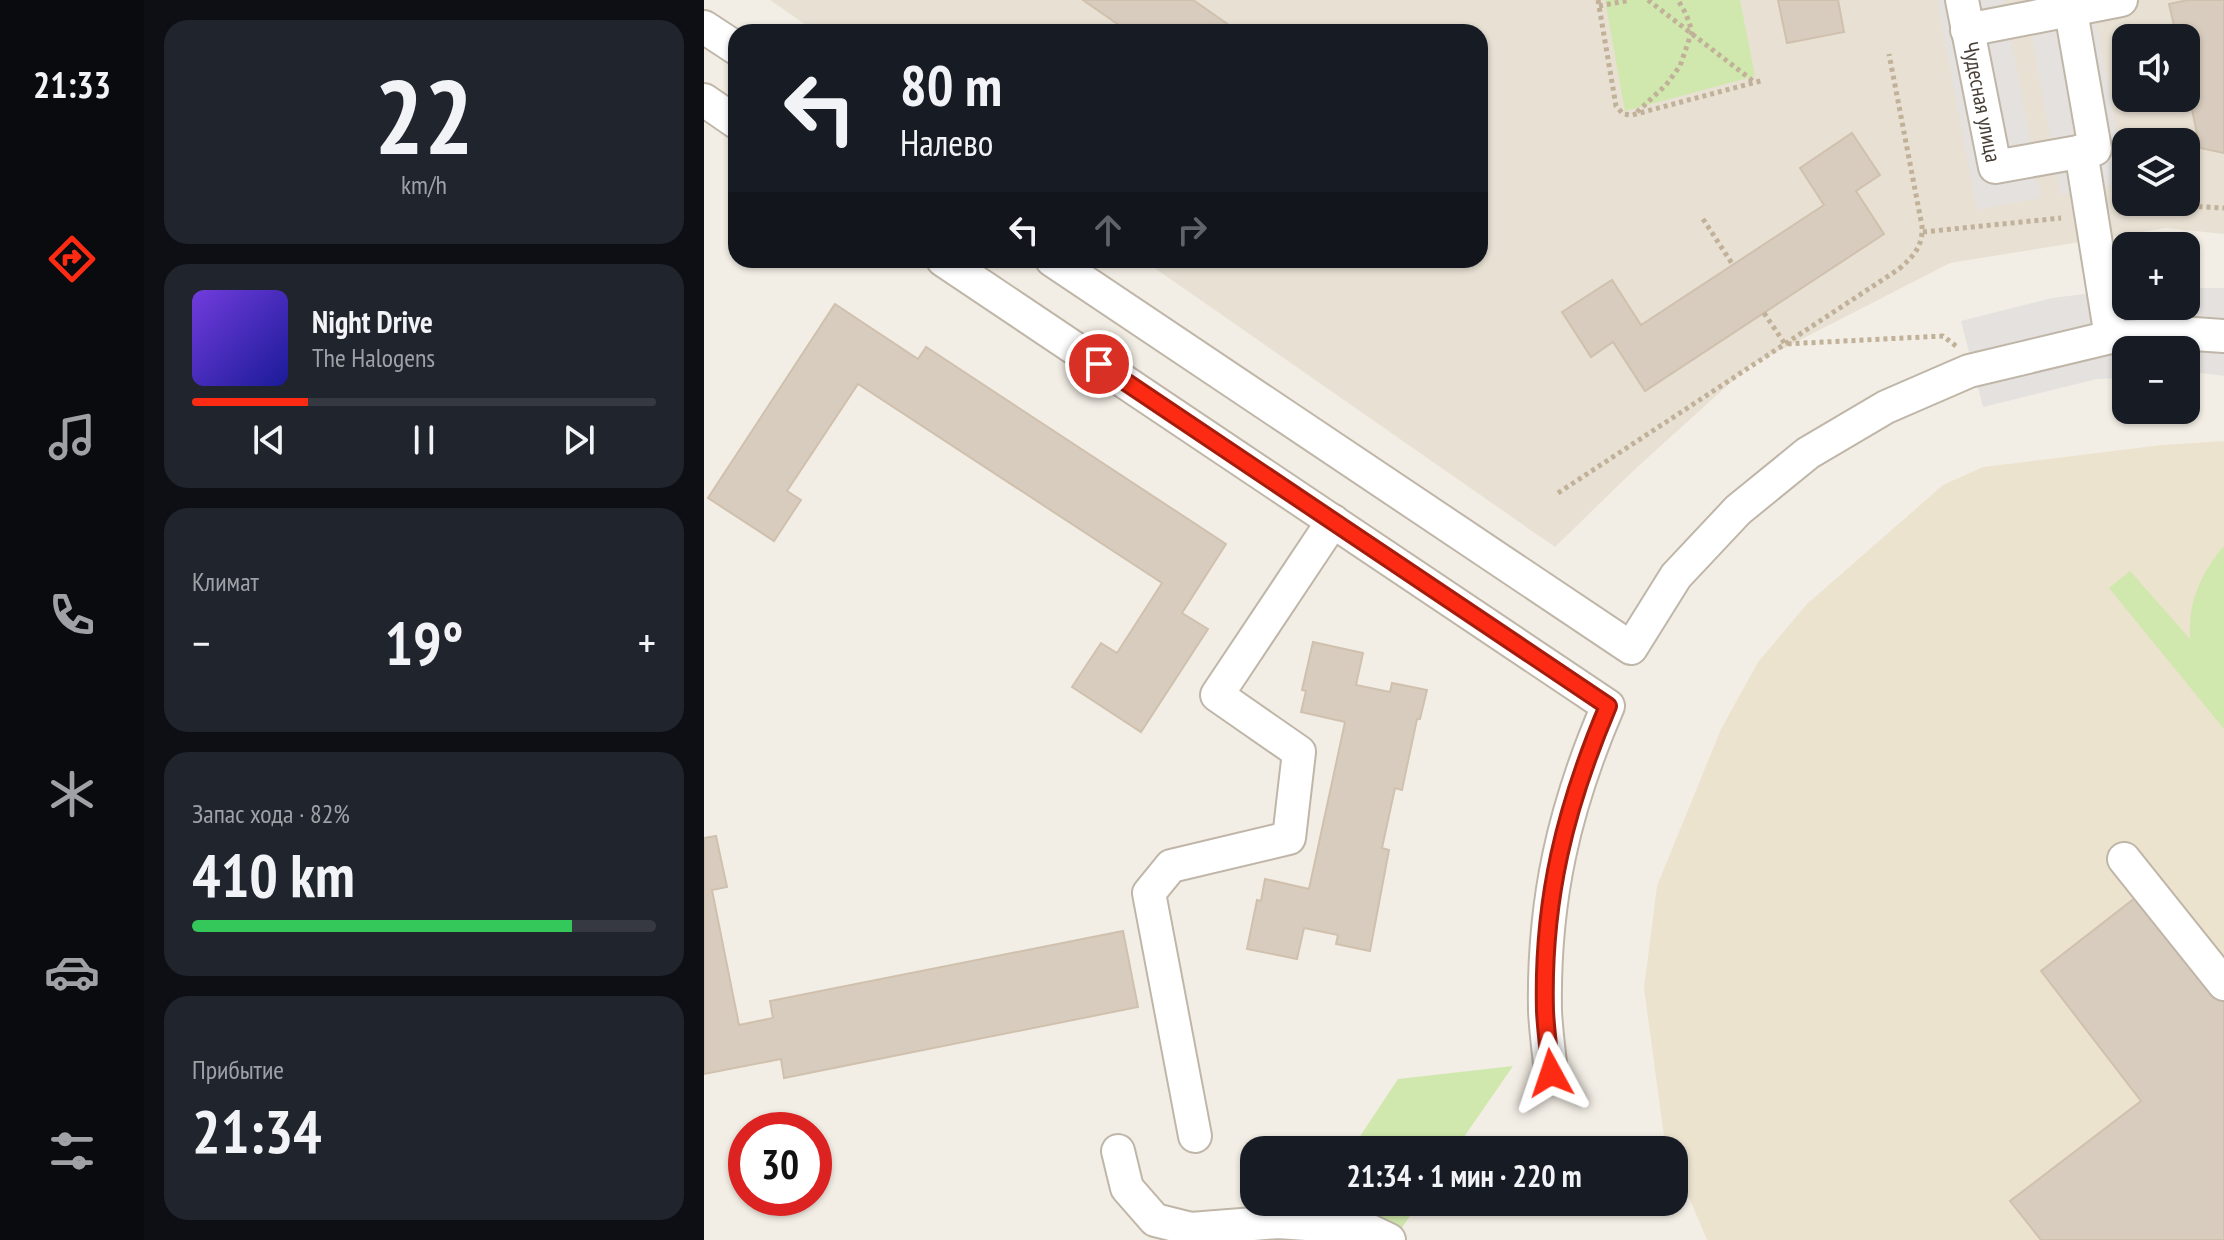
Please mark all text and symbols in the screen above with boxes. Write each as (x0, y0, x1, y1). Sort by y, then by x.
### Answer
map controls (2112, 24, 2200, 424)
button: sound (2112, 24, 2200, 112)
street label: Чудесная улица (1957, 40, 2008, 164)
text: 22 (374, 48, 474, 183)
text: 80 m (900, 49, 1002, 121)
icon: left (768, 56, 872, 160)
text: 21:33 (33, 61, 111, 108)
text: Налево (900, 119, 993, 166)
button: layers (2112, 128, 2200, 216)
text: km/h (401, 168, 447, 201)
icon: left (1002, 208, 1046, 252)
icon: ahead (1086, 208, 1130, 252)
icon: right (1170, 208, 1214, 252)
icon: directions (44, 231, 100, 287)
button: + (2112, 232, 2200, 320)
text: Night Drive (312, 302, 433, 341)
pin (1065, 330, 1133, 398)
button: − (2112, 336, 2200, 424)
text: The Halogens (312, 341, 435, 374)
icon: arrive (1077, 342, 1121, 386)
icon: music (44, 409, 100, 465)
icon: previous (247, 418, 291, 462)
icon: pause (402, 418, 446, 462)
icon: next (557, 418, 601, 462)
text: Климат (192, 565, 259, 598)
icon: phone (44, 587, 100, 643)
text: 19° (384, 604, 464, 682)
text: − (192, 614, 210, 671)
text: + (638, 614, 656, 671)
icon: climate (44, 766, 100, 822)
text: Запас хода · 82% (192, 797, 350, 830)
text: 410 km (192, 836, 355, 914)
icon: car (44, 944, 100, 1000)
position arrow (1509, 1031, 1593, 1115)
text: Прибытие (192, 1053, 284, 1086)
text: 21:34 (192, 1092, 322, 1170)
speed limit sign: 30 (728, 1112, 832, 1216)
icon: filters (44, 1123, 100, 1179)
text: 21:34 · 1 мин · 220 m (1346, 1156, 1582, 1195)

